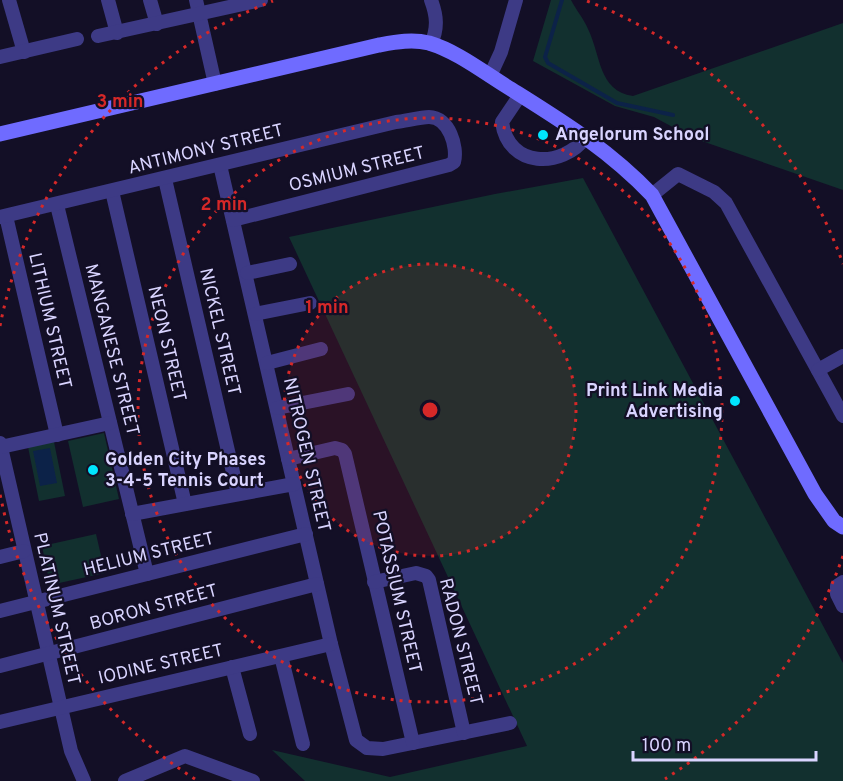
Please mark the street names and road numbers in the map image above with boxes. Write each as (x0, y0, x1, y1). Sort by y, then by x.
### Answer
street label: ANTIMONY STREET (126, 120, 286, 180)
street label: OSMIUM STREET (287, 142, 427, 198)
street label: LITHIUM STREET (22, 251, 76, 391)
street label: MANGANESE STREET (78, 262, 144, 438)
street label: NICKEL STREET (193, 266, 245, 398)
street label: NEON STREET (142, 284, 190, 404)
street label: NITROGEN STREET (277, 375, 335, 535)
street label: POTASSIUM STREET (366, 508, 426, 676)
street label: HELIUM STREET (81, 528, 217, 582)
street label: PLATINUM STREET (27, 530, 85, 688)
street label: RADON STREET (433, 576, 487, 708)
street label: BORON STREET (87, 580, 221, 636)
street label: IODINE STREET (96, 639, 226, 691)

